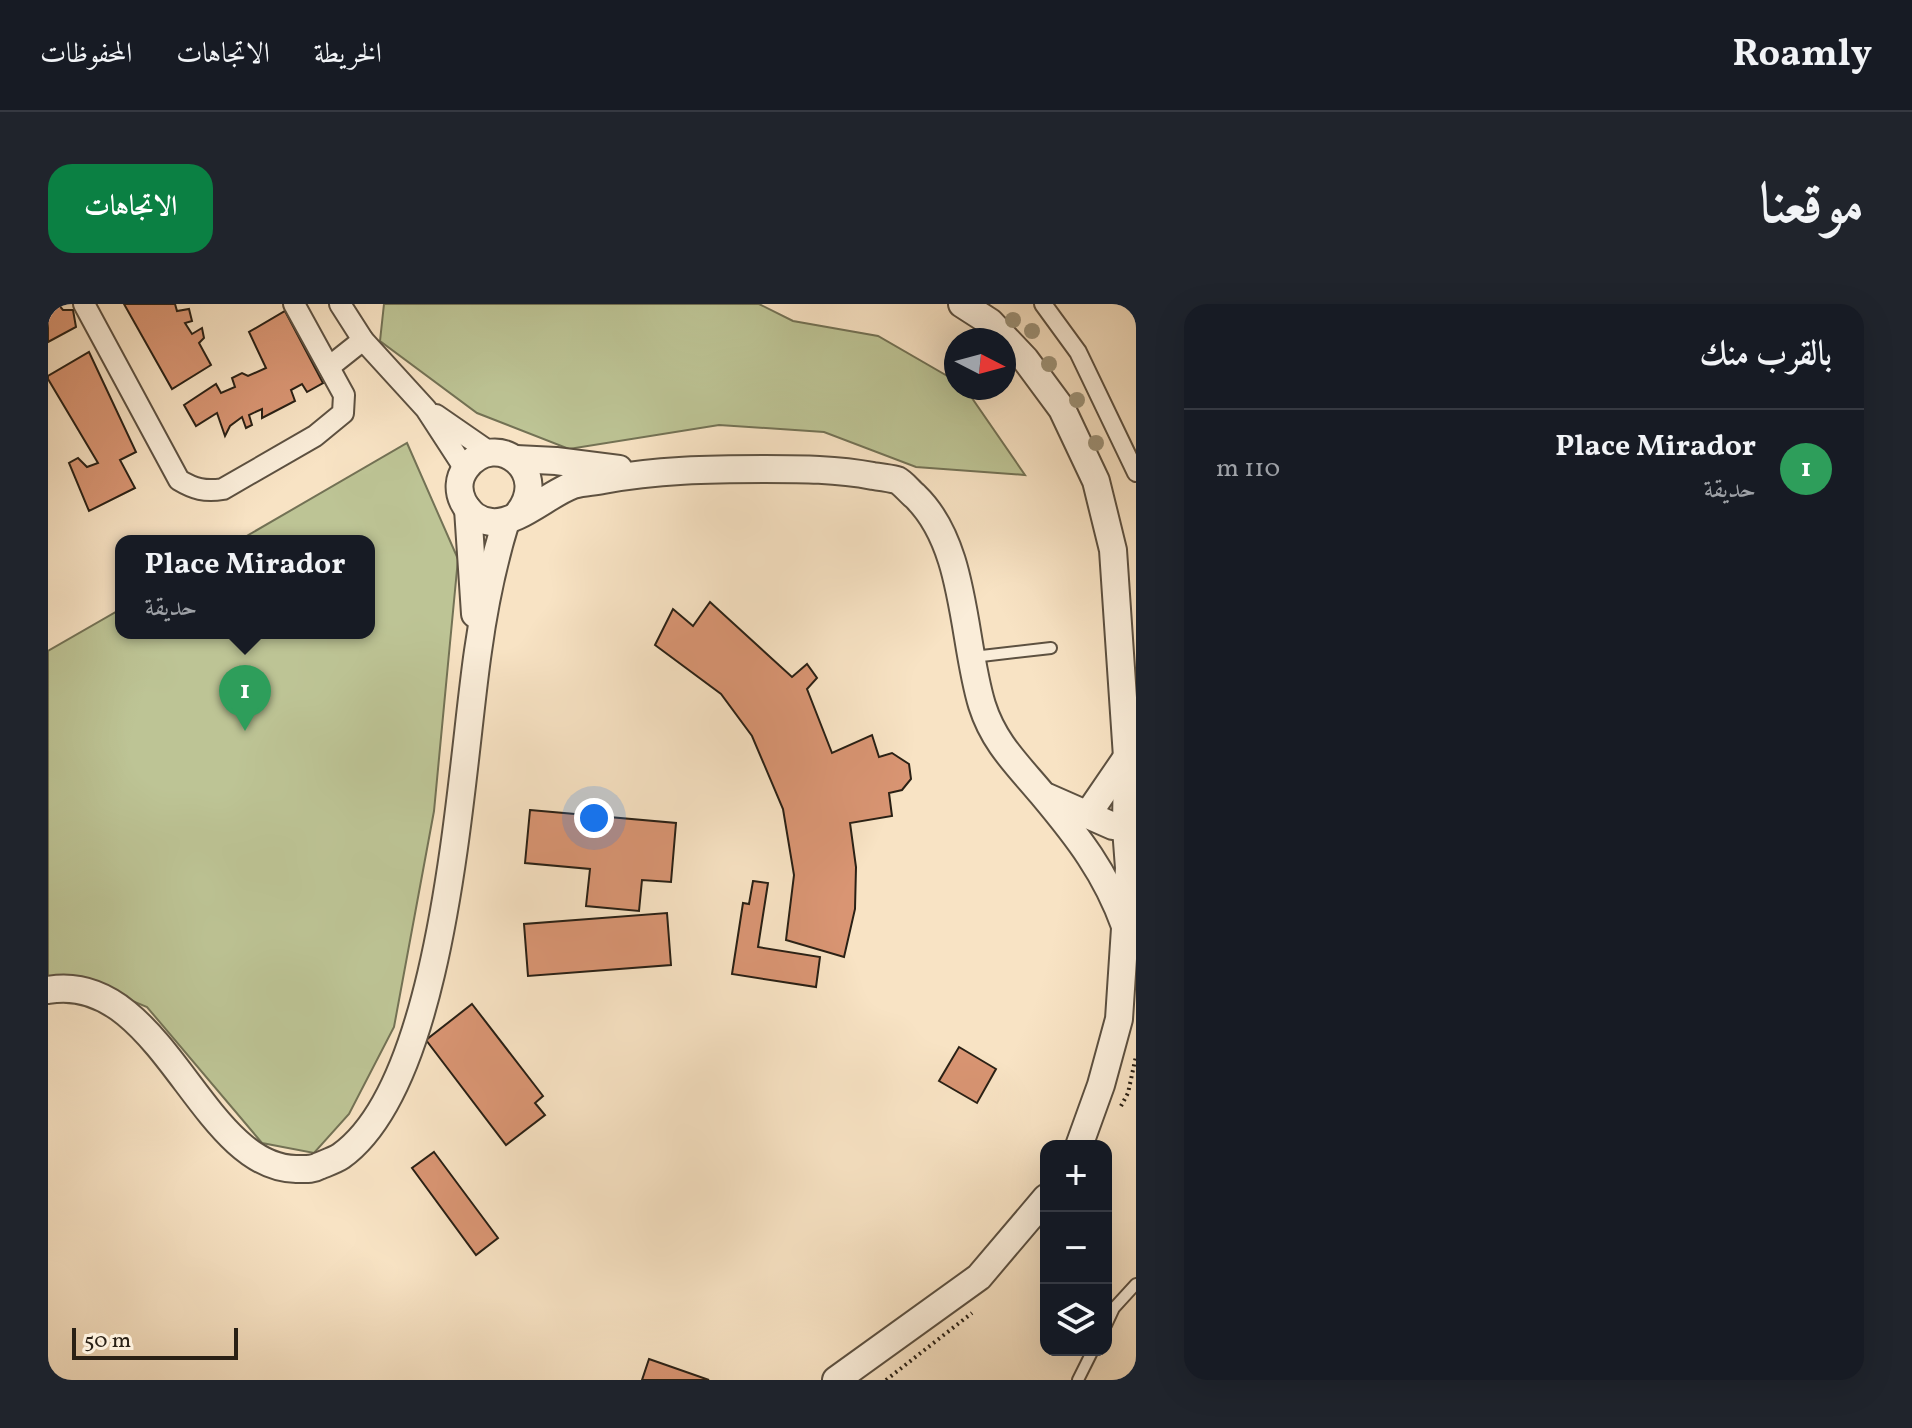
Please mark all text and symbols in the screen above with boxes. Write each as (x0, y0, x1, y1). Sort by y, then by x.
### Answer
text: Roamly (1733, 29, 1872, 82)
text: المحفوظات (40, 35, 132, 74)
text: الاتجاهات (176, 35, 270, 74)
text: الخريطة (314, 35, 382, 74)
button: الاتجاهات (48, 164, 213, 253)
text: موقعنا (1759, 169, 1864, 247)
north arrow (944, 328, 1016, 400)
text: بالقرب منك (1700, 332, 1832, 379)
text: Place Mirador (1555, 426, 1756, 468)
text: 110 m (1216, 451, 1280, 487)
text: 1 (1801, 451, 1811, 487)
text: حديقة (1703, 472, 1756, 508)
popup (115, 535, 375, 639)
text: Place Mirador (145, 544, 345, 586)
text: حديقة (145, 590, 197, 626)
pin: 1 (219, 665, 271, 731)
your location (574, 798, 614, 838)
map controls (1040, 1140, 1112, 1356)
button: + (1040, 1140, 1112, 1212)
button: − (1040, 1212, 1112, 1284)
button: layers (1040, 1284, 1112, 1356)
scale bar (72, 1324, 238, 1360)
text: 50 m (84, 1326, 131, 1357)

